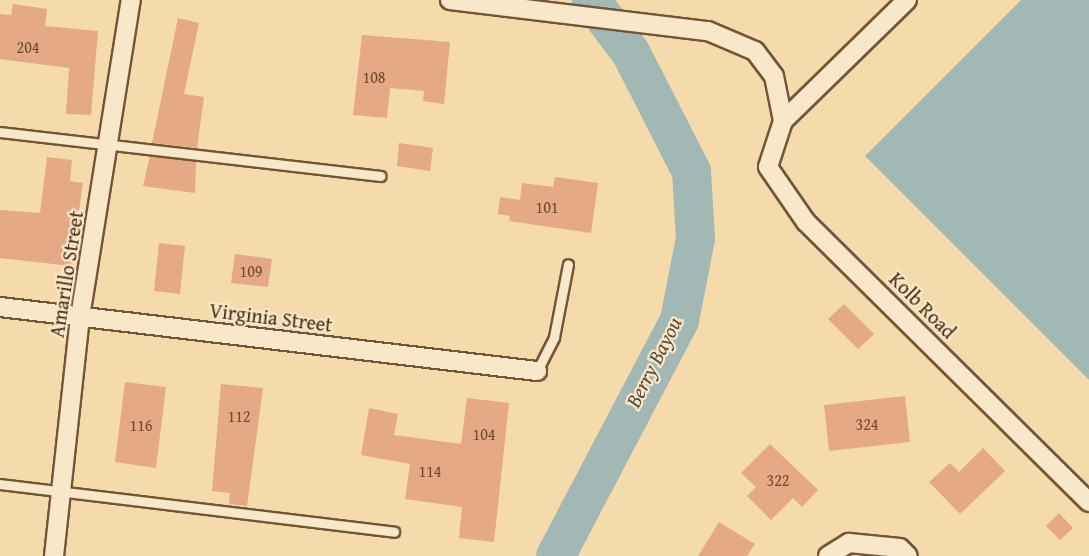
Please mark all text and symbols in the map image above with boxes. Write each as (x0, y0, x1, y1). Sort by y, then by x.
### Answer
house number: 204 (16, 37, 40, 57)
house number: 108 (362, 67, 386, 87)
house number: 101 (535, 197, 559, 217)
street label: Amarillo Street (44, 209, 88, 339)
house number: 109 (239, 261, 263, 281)
street label: Kolb Road (885, 267, 961, 343)
street label: Virginia Street (208, 298, 334, 336)
water label: Berry Bayou (620, 313, 688, 411)
house number: 112 (227, 406, 251, 426)
house number: 324 (855, 414, 879, 434)
house number: 116 (129, 415, 153, 435)
house number: 104 (472, 424, 496, 444)
house number: 114 (418, 461, 442, 481)
house number: 322 (766, 470, 790, 490)

